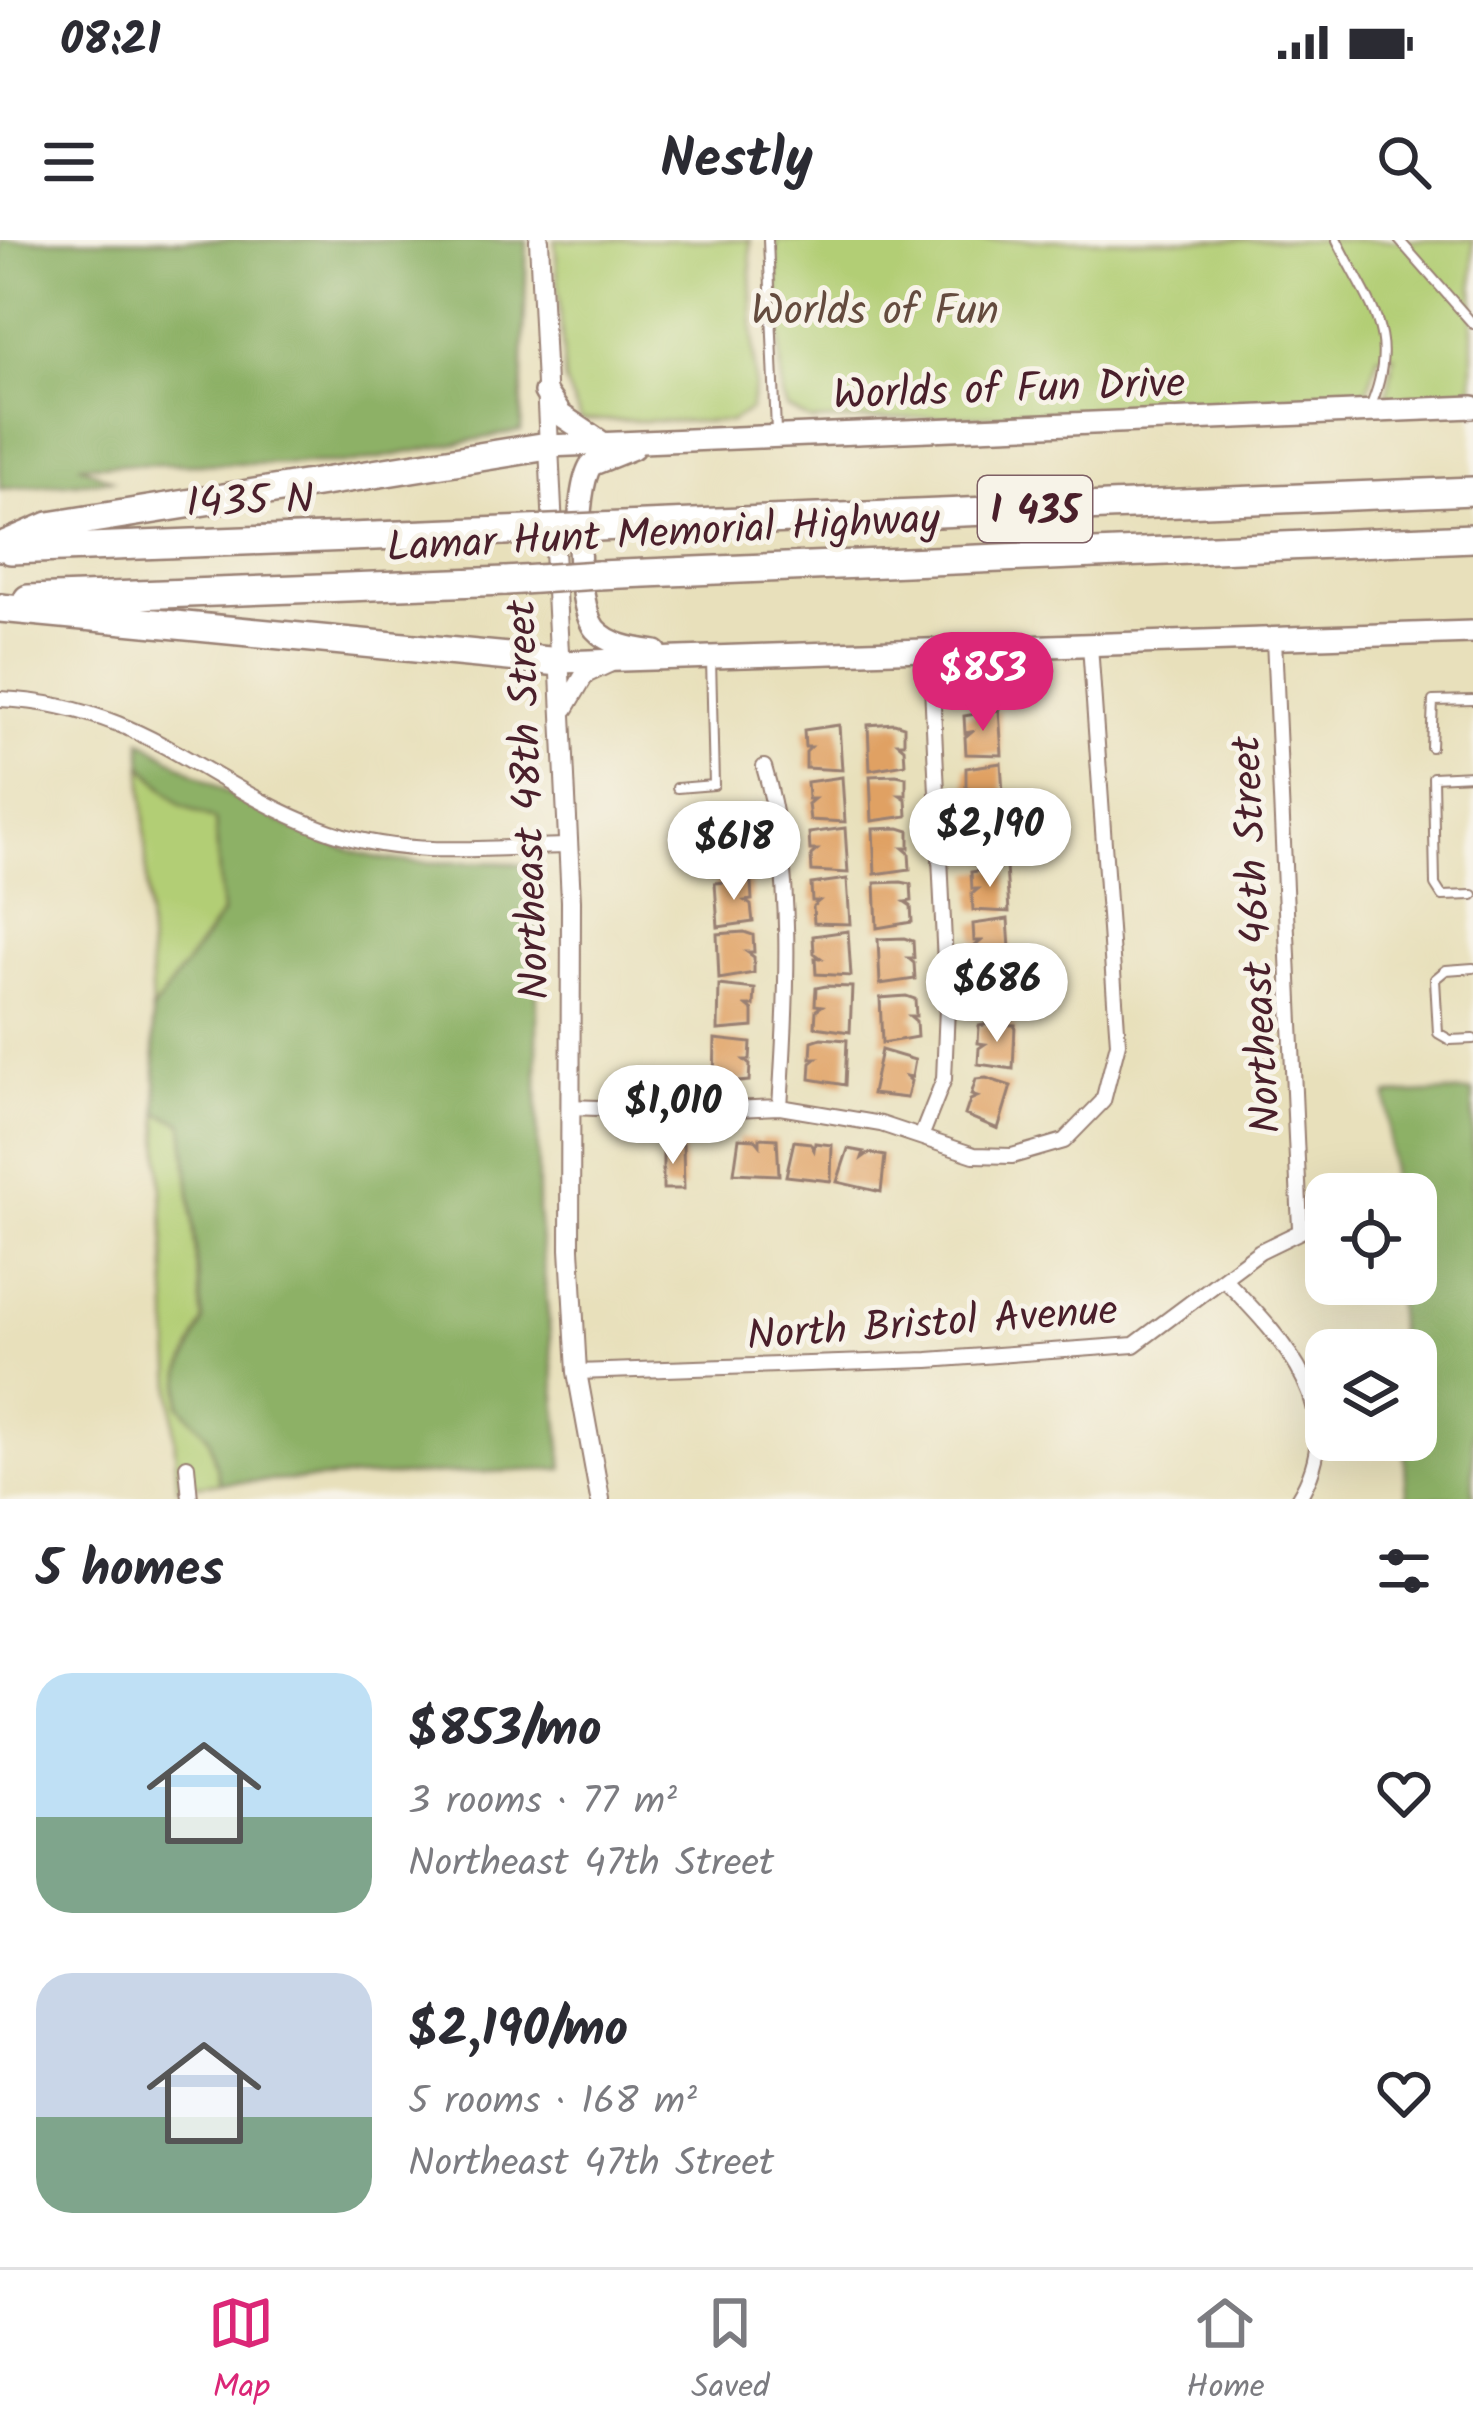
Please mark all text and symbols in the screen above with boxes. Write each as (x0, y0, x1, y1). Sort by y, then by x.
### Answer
text: 08:21 (60, 6, 161, 78)
text: Nestly (660, 119, 813, 205)
icon: menu (36, 129, 102, 195)
icon: search (1371, 129, 1437, 195)
park label: Worlds of Fun (751, 279, 999, 346)
street label: Worlds of Fun Drive (832, 351, 1186, 430)
street label: I435 N (185, 467, 315, 538)
road number: I 435 (978, 476, 1092, 542)
street label: Lamar Hunt Memorial Highway (385, 487, 942, 582)
street label: Northeast 48th Street (489, 598, 570, 1001)
pin: $853 (912, 632, 1054, 734)
text: $853 (939, 640, 1027, 702)
street label: Northeast 46th Street (1214, 733, 1301, 1135)
pin: $2,190 (892, 788, 1088, 890)
text: $2,190 (936, 796, 1044, 858)
pin: $618 (663, 801, 805, 903)
text: $618 (694, 809, 774, 871)
pin: $686 (926, 943, 1068, 1045)
text: $686 (953, 951, 1041, 1013)
pin: $1,010 (575, 1065, 771, 1167)
text: $1,010 (625, 1073, 721, 1135)
map controls (1305, 1173, 1437, 1461)
button: locate (1305, 1173, 1437, 1305)
street label: North Bristol Avenue (745, 1278, 1120, 1371)
button: layers (1305, 1329, 1437, 1461)
text: 5 homes (36, 1531, 224, 1612)
icon: filters (1371, 1538, 1437, 1604)
text: $853/mo (408, 1691, 601, 1772)
icon: home (132, 1721, 276, 1865)
icon: heart (1371, 1760, 1437, 1826)
text: 3 rooms · 77 m² (408, 1772, 677, 1834)
text: Northeast 47th Street (408, 1834, 774, 1896)
text: $2,190/mo (408, 1991, 628, 2072)
icon: home (132, 2021, 276, 2165)
icon: heart (1371, 2060, 1437, 2126)
text: 5 rooms · 168 m² (408, 2072, 697, 2134)
text: Northeast 47th Street (408, 2134, 774, 2196)
tab: Map (208, 2290, 274, 2415)
tab: Saved (691, 2290, 770, 2415)
tab: Home (1186, 2290, 1265, 2415)

